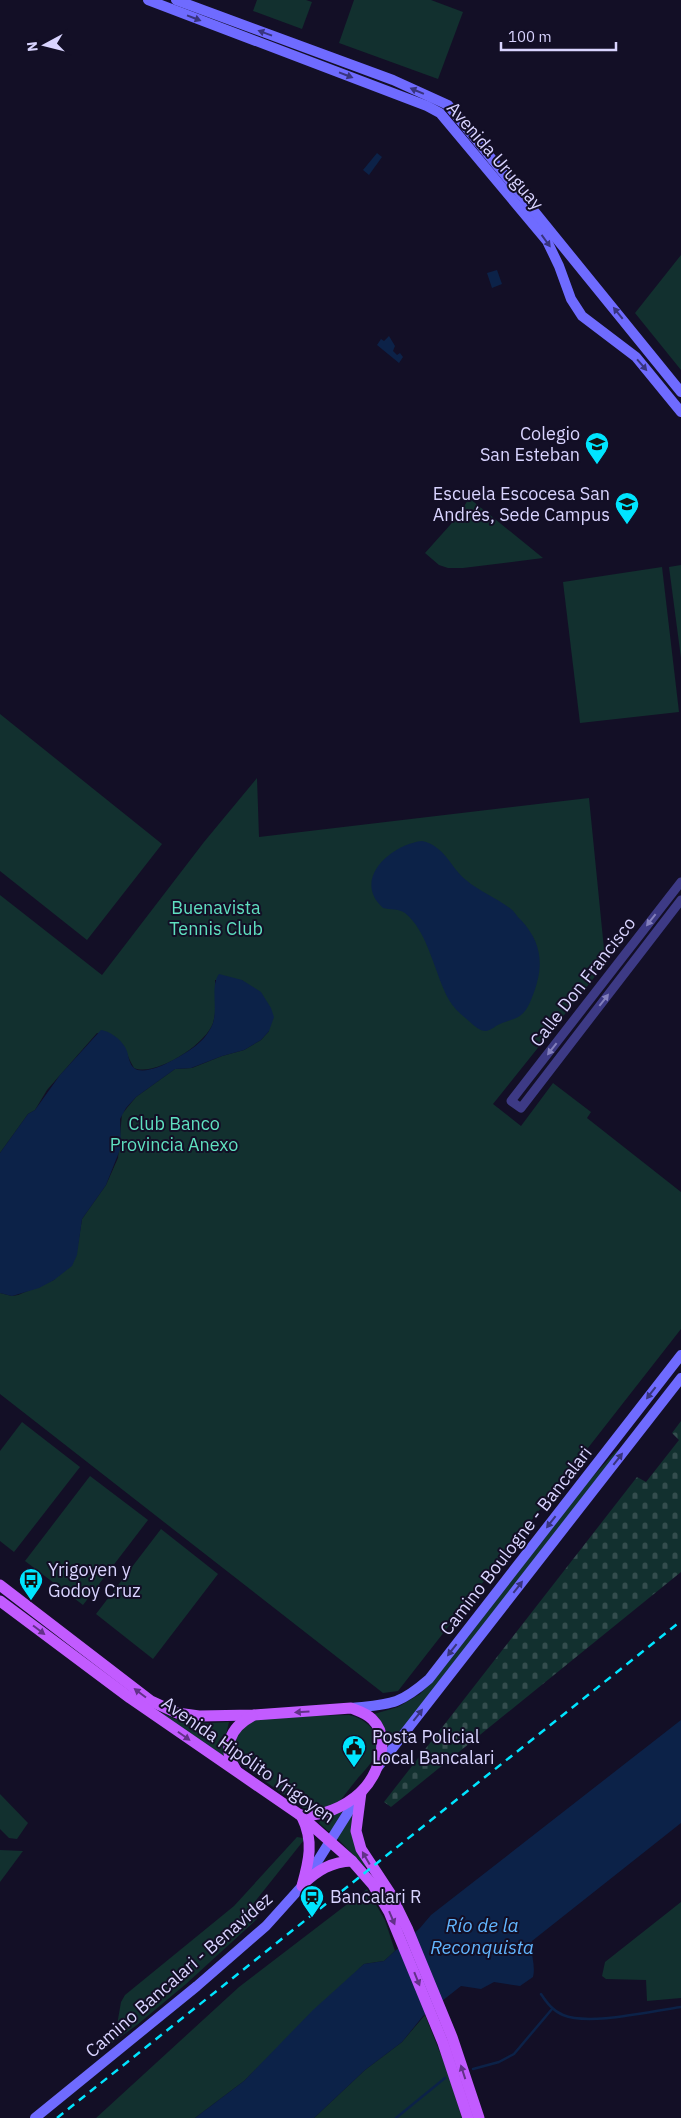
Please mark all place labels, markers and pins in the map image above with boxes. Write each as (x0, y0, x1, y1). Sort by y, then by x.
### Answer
place label: Colegio San Esteban (480, 422, 580, 466)
school or university icon: Colegio San Esteban (584, 431, 610, 465)
place label: Escuela Escocesa San Andrés, Sede Campus (433, 482, 610, 526)
school or university icon: Escuela Escocesa San Andrés, Sede Campus (614, 491, 640, 525)
place label: Yrigoyen y Godoy Cruz (48, 1558, 141, 1602)
bus stop icon: Yrigoyen y Godoy Cruz (18, 1567, 44, 1601)
place label: Posta Policial Local Bancalari (372, 1725, 495, 1769)
public building icon: Posta Policial Local Bancalari (341, 1734, 367, 1768)
station icon: Bancalari R (299, 1884, 325, 1918)
place label: Bancalari R (330, 1885, 422, 1908)

